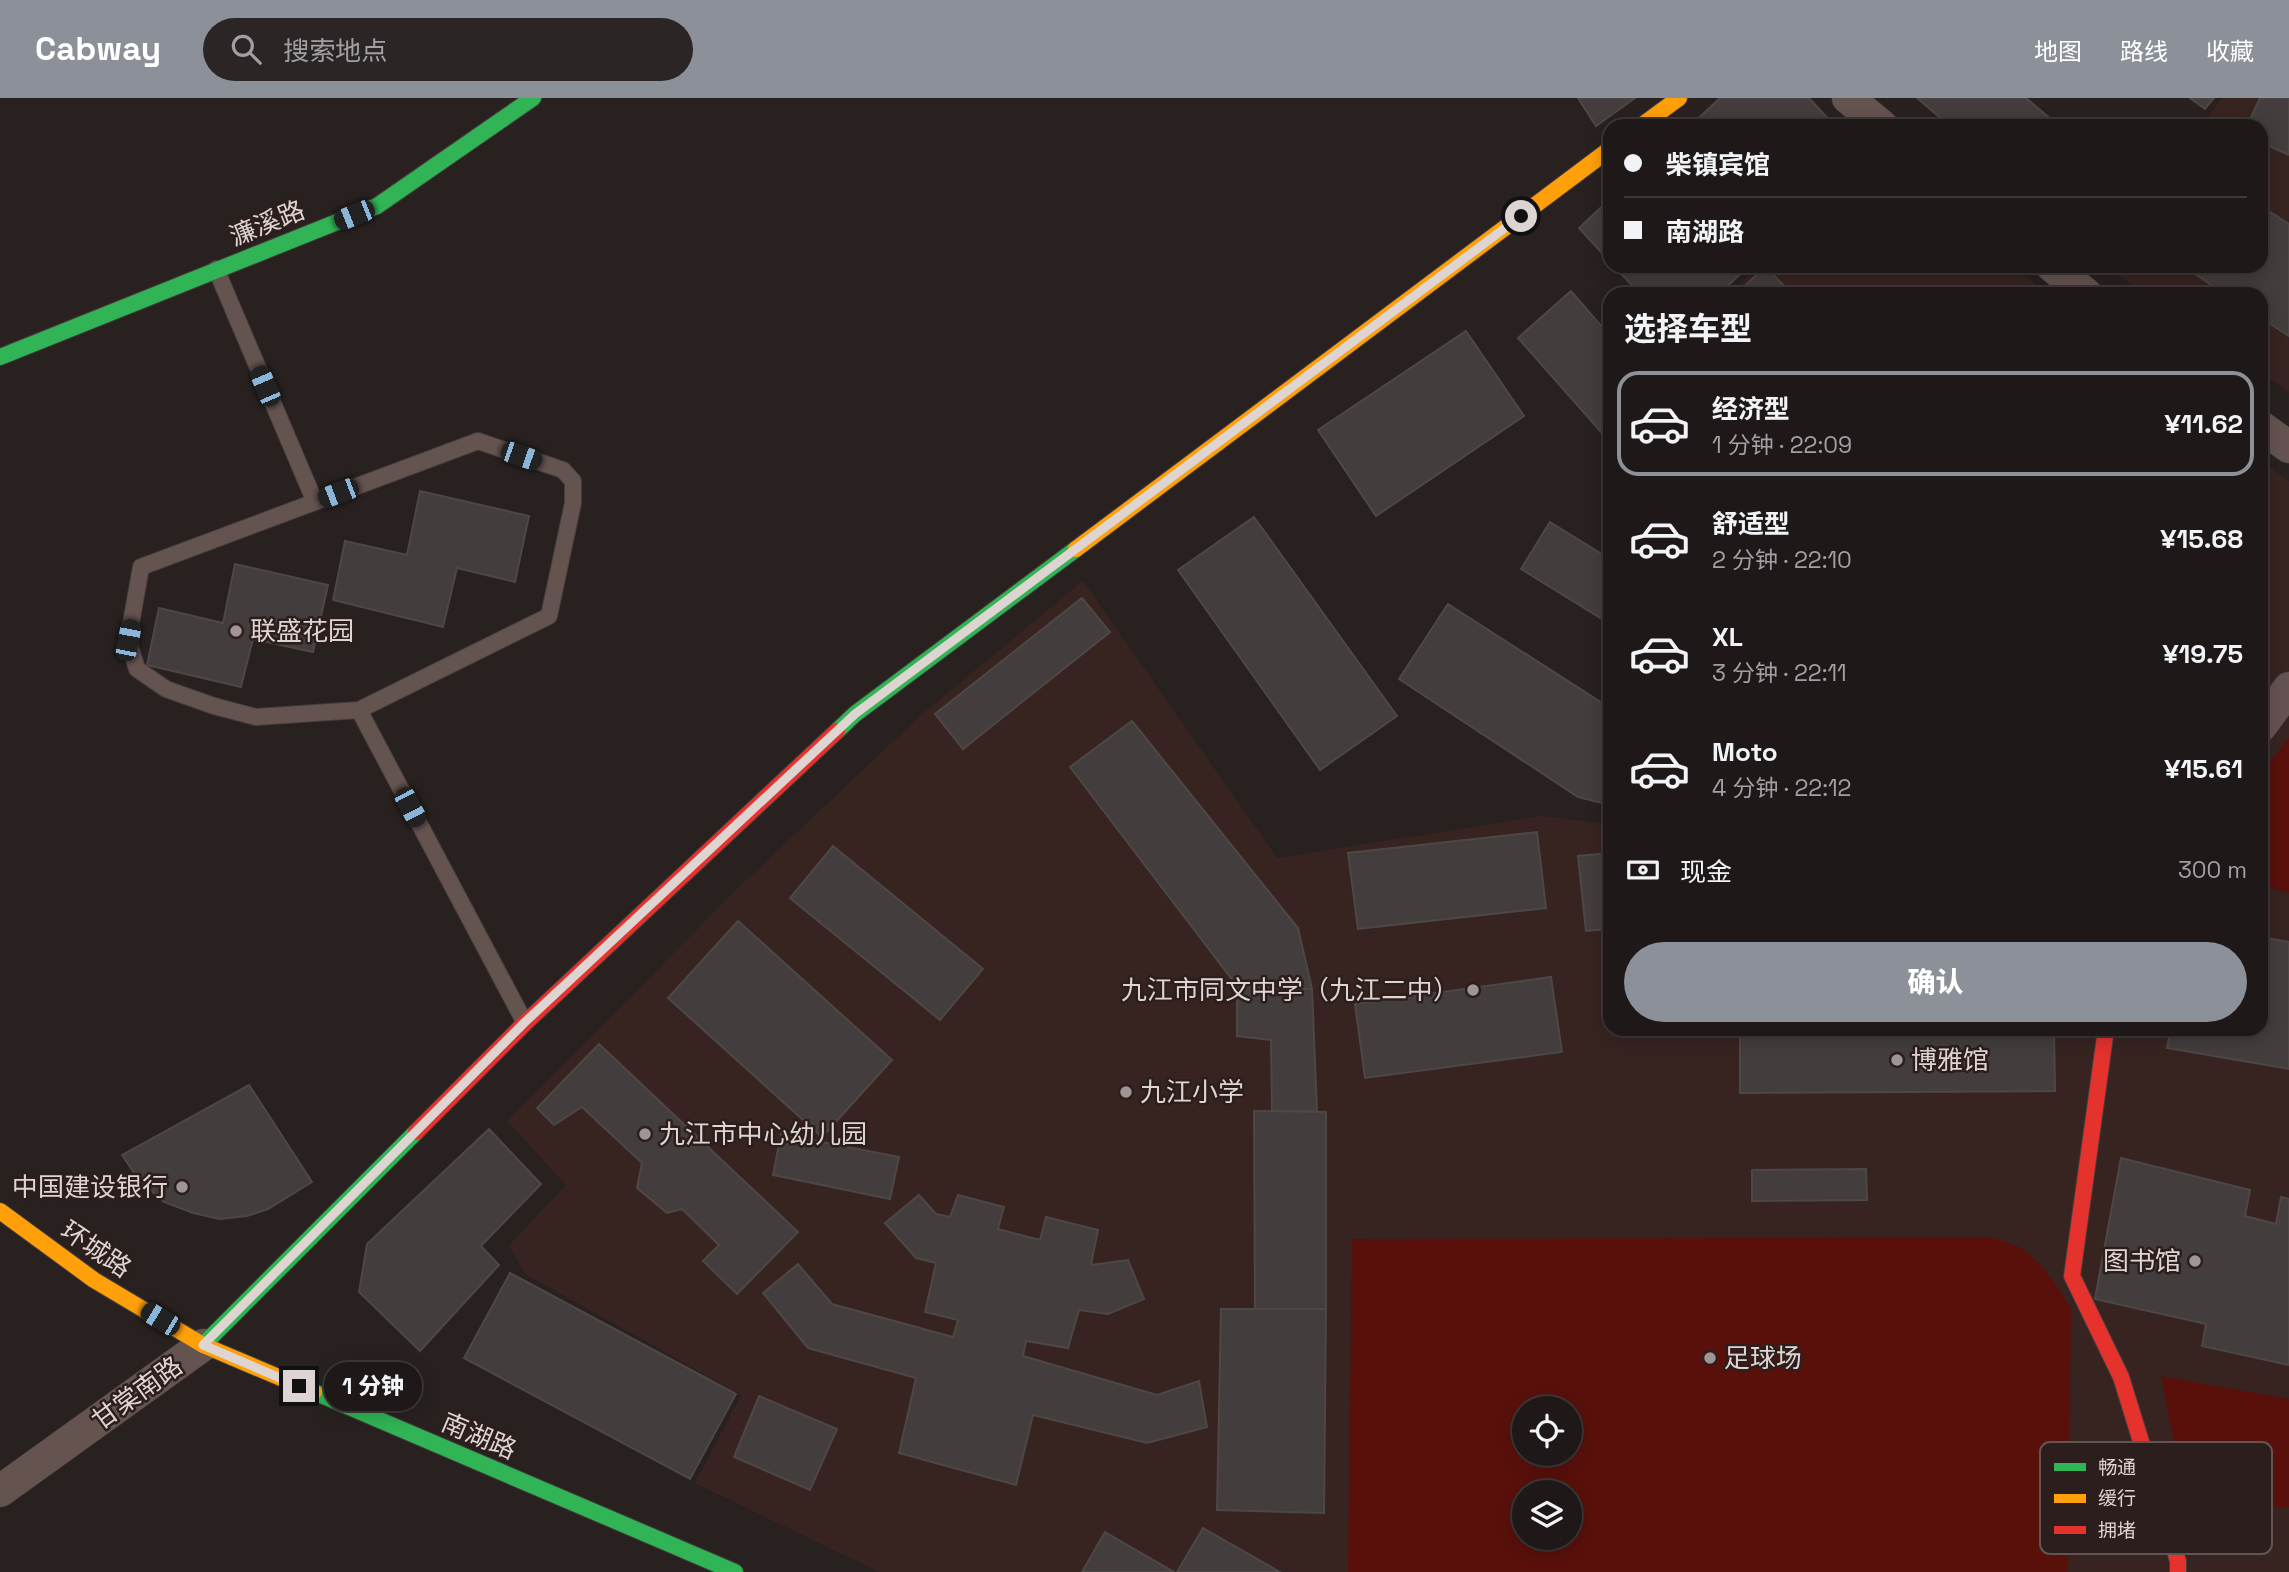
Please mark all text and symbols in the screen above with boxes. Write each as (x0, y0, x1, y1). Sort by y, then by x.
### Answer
search box (203, 18, 693, 81)
text: Cabway (35, 28, 161, 70)
icon: search (227, 30, 265, 68)
text: 搜索地点 (283, 34, 387, 68)
text: 地图 (2034, 36, 2082, 67)
text: 路线 (2120, 36, 2168, 67)
text: 收藏 (2206, 36, 2254, 67)
text: 柴镇宾馆 (1666, 148, 1770, 182)
street label: 濂溪路 (224, 193, 310, 253)
car (331, 197, 378, 233)
route start (1505, 200, 1537, 232)
text: 南湖路 (1666, 215, 1744, 249)
text: 选择车型 (1624, 309, 1752, 349)
car (248, 363, 283, 409)
icon: car (1628, 392, 1691, 455)
text: 经济型 (1712, 392, 1790, 426)
text: ¥11.62 (2164, 407, 2243, 441)
text: 1 分钟 · 22:09 (1712, 430, 1852, 460)
car (498, 439, 545, 473)
car (315, 476, 362, 510)
icon: car (1628, 507, 1691, 570)
text: 舒适型 (1712, 507, 1790, 541)
text: ¥15.68 (2160, 522, 2243, 556)
text: 2 分钟 · 22:10 (1712, 545, 1852, 575)
place label: 联盛花园 (250, 614, 354, 648)
car (114, 617, 143, 663)
text: XL (1712, 620, 1743, 654)
icon: car (1628, 622, 1691, 685)
marker: 联盛花园 (228, 623, 244, 639)
text: ¥19.75 (2162, 637, 2243, 671)
text: 3 分钟 · 22:11 (1712, 658, 1847, 688)
text: Moto (1712, 735, 1778, 769)
icon: car (1628, 737, 1691, 800)
text: ¥15.61 (2164, 752, 2243, 786)
text: 4 分钟 · 22:12 (1712, 773, 1851, 803)
car (391, 784, 430, 830)
icon: cash (1624, 851, 1662, 889)
text: 现金 (1680, 855, 1732, 889)
text: 300 m (2178, 855, 2247, 885)
button: 确认 (1624, 942, 2247, 1022)
place label: 九江市同文中学（九江二中） (1121, 973, 1459, 1007)
marker: 九江市同文中学（九江二中） (1465, 982, 1481, 998)
place label: 博雅馆 (1911, 1043, 1989, 1077)
marker: 博雅馆 (1889, 1052, 1905, 1068)
place label: 九江小学 (1140, 1075, 1244, 1109)
marker: 九江小学 (1118, 1084, 1134, 1100)
place label: 九江市中心幼儿园 (659, 1117, 867, 1151)
marker: 九江市中心幼儿园 (637, 1126, 653, 1142)
place label: 中国建设银行 (12, 1170, 168, 1204)
marker: 中国建设银行 (174, 1179, 190, 1195)
street label: 环城路 (54, 1213, 138, 1285)
place label: 图书馆 (2103, 1244, 2181, 1278)
marker: 图书馆 (2187, 1253, 2203, 1269)
car (137, 1299, 184, 1339)
place label: 足球场 (1724, 1341, 1802, 1375)
street label: 甘棠南路 (85, 1349, 189, 1437)
marker: 足球场 (1702, 1350, 1718, 1366)
callout: 1 分钟 (324, 1362, 422, 1410)
route end (283, 1370, 315, 1402)
text: 1 分钟 (342, 1371, 404, 1401)
map controls (1512, 1396, 1582, 1550)
button: locate (1512, 1396, 1582, 1466)
street label: 南湖路 (436, 1405, 522, 1467)
legend (2040, 1442, 2272, 1554)
text: 畅通 (2098, 1455, 2136, 1480)
button: layers (1512, 1480, 1582, 1550)
text: 缓行 (2098, 1486, 2136, 1511)
text: 拥堵 (2098, 1518, 2136, 1543)

